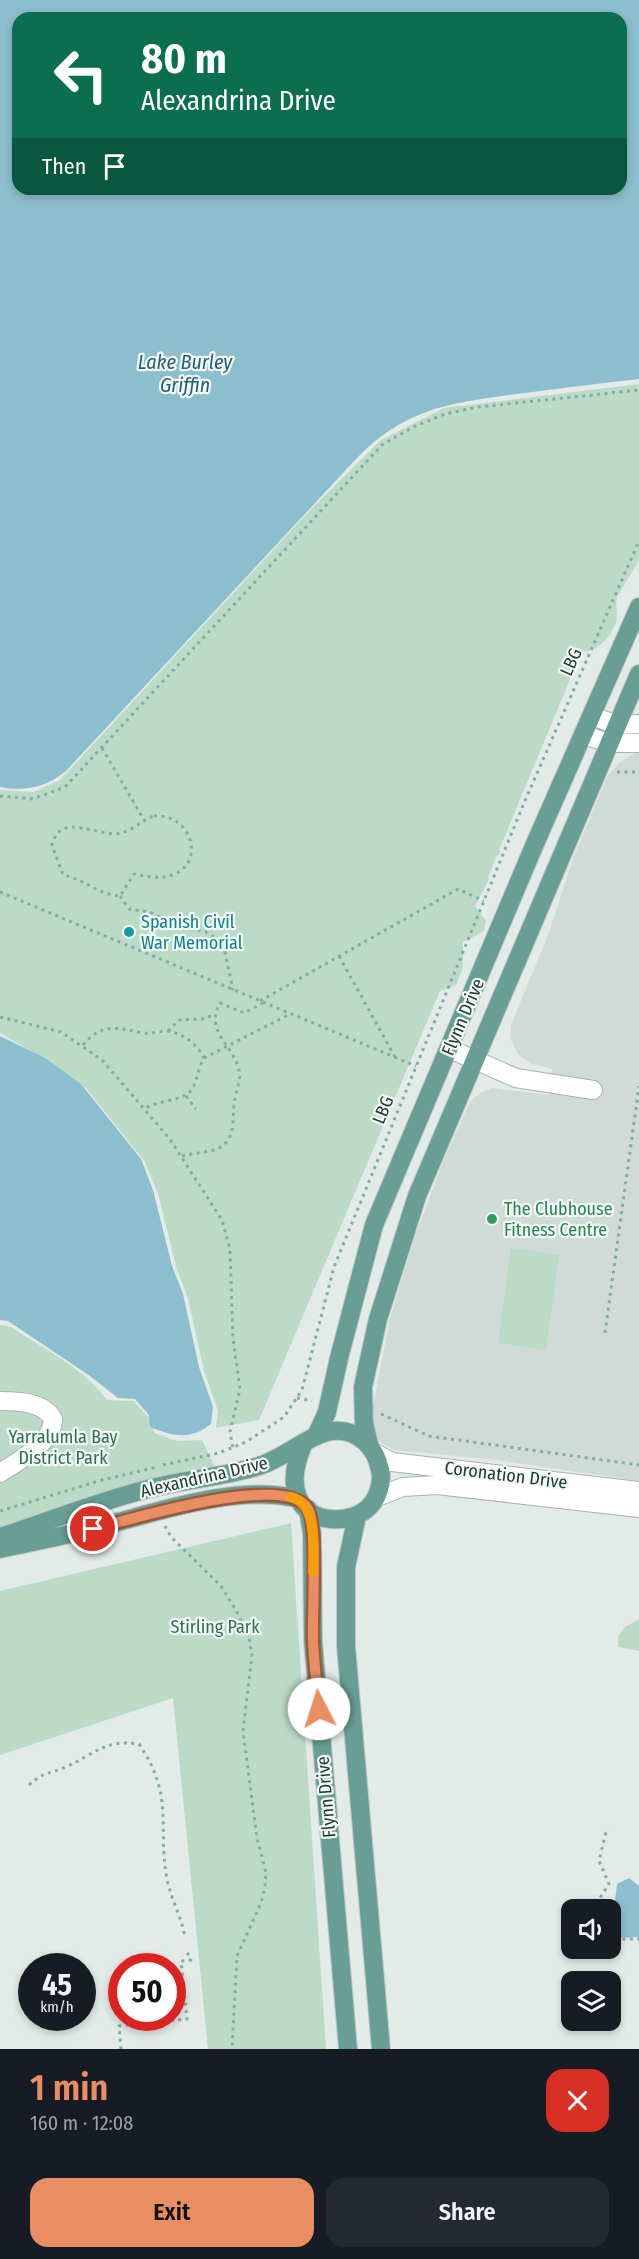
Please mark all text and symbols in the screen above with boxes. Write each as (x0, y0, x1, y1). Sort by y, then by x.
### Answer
text: 80 m (141, 34, 227, 84)
icon: left (42, 36, 120, 114)
text: Alexandrina Drive (141, 85, 336, 117)
icon: arrive (98, 150, 131, 183)
text: Then (42, 153, 86, 180)
water label: Lake Burley Griffin (138, 350, 233, 397)
street label: LBG (555, 645, 587, 679)
place label: Spanish Civil War Memorial (141, 911, 243, 954)
marker: Spanish Civil War Memorial (122, 925, 136, 939)
street label: Flynn Drive (437, 975, 489, 1059)
street label: LBG (368, 1093, 398, 1127)
place label: The Clubhouse Fitness Centre (504, 1198, 613, 1241)
marker: The Clubhouse Fitness Centre (485, 1212, 499, 1226)
park label: Yarralumla Bay District Park (8, 1426, 118, 1469)
street label: Alexandrina Drive (138, 1452, 270, 1502)
street label: Coronation Drive (443, 1457, 569, 1493)
pin (67, 1503, 118, 1554)
icon: arrive (76, 1512, 109, 1545)
park label: Stirling Park (170, 1616, 260, 1638)
position arrow (287, 1677, 351, 1741)
street label: Flynn Drive (311, 1755, 341, 1839)
map controls (561, 1899, 621, 2031)
button: sound (561, 1899, 621, 1959)
speed limit sign: 50 (108, 1953, 186, 2031)
text: 45 (42, 1967, 72, 2003)
button: layers (561, 1971, 621, 2031)
text: km/h (40, 1998, 74, 2016)
text: 1 min (30, 2066, 108, 2110)
button: close (546, 2069, 609, 2132)
text: 160 m · 12:08 (30, 2111, 133, 2135)
button: Exit (30, 2178, 314, 2247)
button: Share (326, 2178, 609, 2247)

